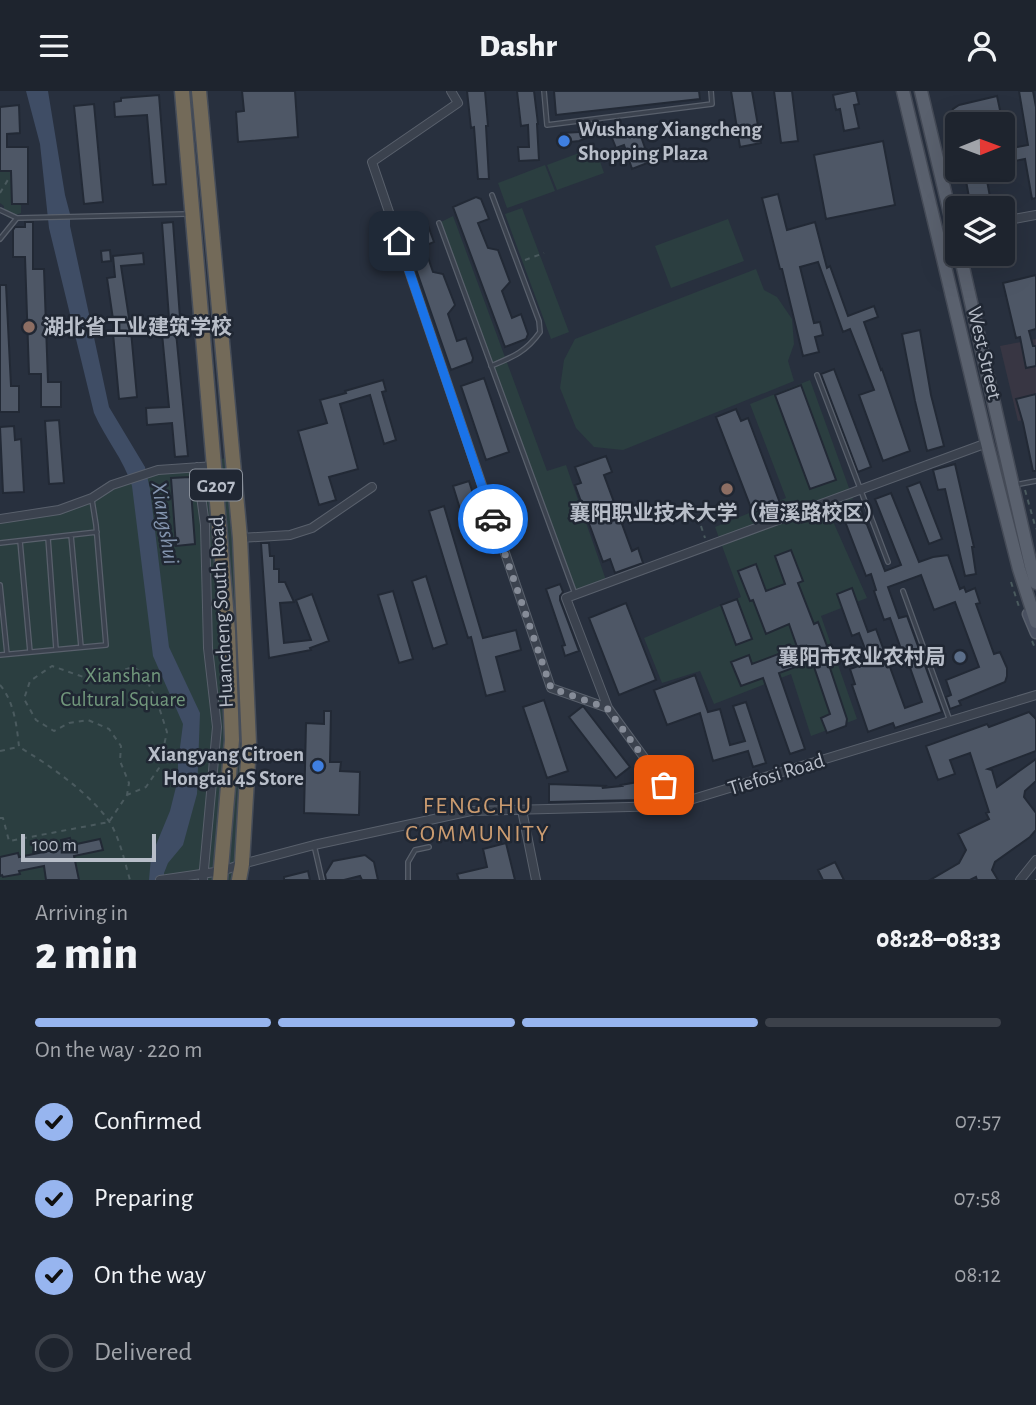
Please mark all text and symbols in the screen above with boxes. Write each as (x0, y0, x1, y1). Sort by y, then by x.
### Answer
icon: menu (35, 27, 73, 65)
icon: person (963, 27, 1001, 65)
text: Dashr (479, 30, 557, 62)
north arrow (945, 112, 1015, 182)
map controls (945, 112, 1015, 266)
place label: Wushang Xiangcheng Shopping Plaza (578, 119, 762, 164)
marker: Wushang Xiangcheng Shopping Plaza (556, 133, 572, 149)
button: layers (945, 196, 1015, 266)
pin (369, 211, 429, 271)
icon: home (380, 222, 418, 260)
street label: West Street (964, 305, 1005, 402)
place label: 湖北省工业建筑学校 (43, 315, 232, 338)
marker: 湖北省工业建筑学校 (21, 319, 37, 335)
road number: G207 (190, 469, 242, 501)
water label: Xiangshui (147, 480, 182, 566)
marker: 襄阳职业技术大学（檀溪路校区） (719, 481, 735, 497)
courier (458, 484, 528, 554)
icon: car (474, 500, 512, 538)
place label: 襄阳职业技术大学（檀溪路校区） (570, 501, 885, 524)
street label: Huancheng South Road (206, 516, 237, 708)
place label: 襄阳市农业农村局 (778, 645, 946, 668)
marker: 襄阳市农业农村局 (952, 649, 968, 665)
park label: Xianshan Cultural Square (60, 665, 186, 710)
place label: Xiangyang Citroen Hongtai 4S Store (148, 744, 304, 789)
street label: Tiefosi Road (726, 750, 827, 799)
pin (634, 755, 694, 815)
marker: Xiangyang Citroen Hongtai 4S Store (310, 758, 326, 774)
icon: bag (645, 766, 683, 804)
district label: FENGCHU COMMUNITY (405, 794, 551, 846)
scale bar (21, 831, 156, 863)
text: 100 m (32, 836, 77, 855)
text: Arriving in (35, 902, 128, 925)
text: 08:28–08:33 (876, 926, 1001, 952)
text: 2 min (35, 931, 138, 977)
text: On the way · 220 m (35, 1039, 202, 1062)
icon: check (35, 1103, 73, 1141)
text: Confirmed (94, 1108, 202, 1134)
text: 07:57 (955, 1110, 1001, 1133)
icon: check (35, 1180, 73, 1218)
text: Preparing (94, 1185, 193, 1211)
text: 07:58 (953, 1187, 1001, 1210)
icon: check (35, 1257, 73, 1295)
text: On the way (94, 1262, 206, 1288)
text: 08:12 (954, 1264, 1001, 1287)
text: Delivered (94, 1339, 192, 1365)

